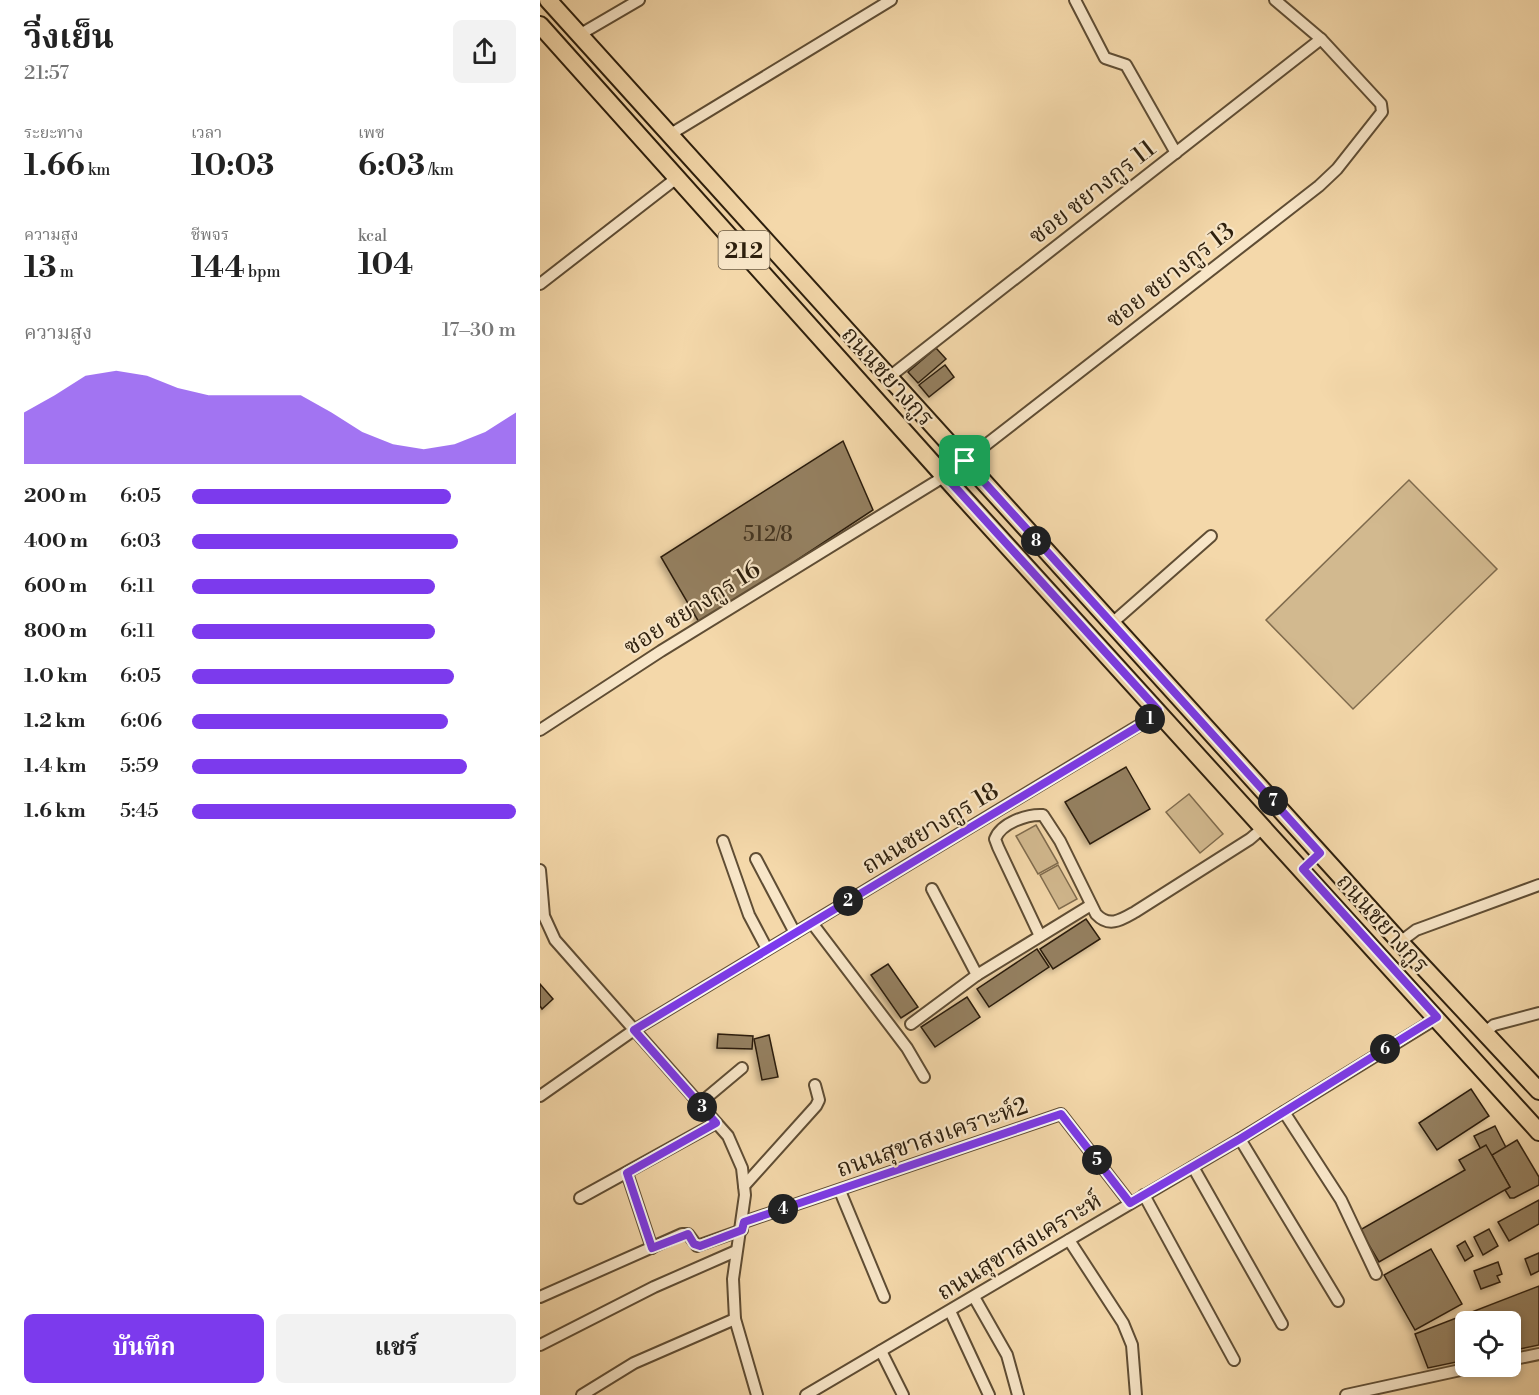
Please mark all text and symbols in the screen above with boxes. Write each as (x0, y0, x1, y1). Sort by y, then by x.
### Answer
text: วิ่งเย็น (24, 18, 114, 59)
button: share (453, 20, 516, 83)
text: 21:57 (24, 61, 69, 86)
text: ระยะทาง (24, 123, 83, 143)
text: เวลา (191, 123, 222, 143)
text: เพซ (358, 123, 385, 143)
street label: ซอย ชยางกูร 11 (1023, 134, 1163, 252)
text: 1.66 (24, 147, 85, 185)
text: 10:03 (191, 147, 274, 185)
text: 6:03 (358, 147, 425, 185)
text: km (85, 160, 110, 180)
text: /km (425, 160, 454, 180)
street label: ซอย ชยางกูร 13 (1100, 216, 1241, 335)
text: ความสูง (24, 225, 79, 245)
text: ชีพจร (191, 225, 229, 245)
text: kcal (358, 226, 387, 246)
road number: 212 (718, 231, 770, 269)
text: 104 (358, 246, 413, 284)
text: 13 (24, 249, 56, 287)
text: 144 (191, 249, 245, 287)
text: m (56, 262, 74, 282)
text: bpm (245, 262, 280, 282)
text: 17–30 m (442, 318, 516, 343)
street label: ถนนชยางกูร (834, 320, 940, 433)
text: ความสูง (24, 321, 92, 346)
pin (939, 435, 990, 486)
icon: arrive (948, 444, 981, 477)
text: 200 m (24, 484, 87, 509)
text: 6:05 (120, 484, 161, 509)
house number: 512/8 (743, 522, 793, 548)
pin: 8 (1021, 526, 1051, 556)
text: 400 m (24, 529, 88, 554)
text: 6:03 (120, 529, 161, 554)
text: 8 (1031, 531, 1041, 551)
street label: ซอย ชยางกูร 16 (619, 555, 766, 663)
text: 600 m (24, 574, 87, 599)
text: 6:11 (120, 574, 155, 599)
text: 800 m (24, 619, 87, 644)
text: 6:11 (120, 619, 155, 644)
text: 1.0 km (24, 664, 88, 689)
text: 6:05 (120, 664, 161, 689)
pin: 1 (1135, 704, 1165, 734)
text: 1.2 km (24, 709, 86, 734)
text: 6:06 (120, 709, 162, 734)
text: 1 (1146, 709, 1154, 729)
text: 1.4 km (24, 754, 86, 779)
text: 5:59 (120, 754, 159, 779)
street label: ถนนชยางกูร 18 (857, 776, 1004, 881)
pin: 7 (1258, 786, 1288, 816)
text: 7 (1268, 791, 1278, 811)
text: 1.6 km (24, 799, 86, 824)
text: 5:45 (120, 799, 158, 824)
street label: ถนนชยางกูร (1329, 867, 1435, 980)
pin: 2 (833, 886, 863, 916)
text: 2 (843, 891, 853, 911)
pin: 6 (1370, 1034, 1400, 1064)
text: 6 (1380, 1039, 1390, 1059)
street label: ถนนสุขาสงเคราะห์2 (832, 1089, 1032, 1185)
pin: 3 (687, 1092, 717, 1122)
text: 3 (697, 1097, 707, 1117)
pin: 5 (1082, 1145, 1112, 1175)
text: 5 (1092, 1150, 1102, 1170)
street label: ถนนสุขาสงเคราะห์ (931, 1184, 1107, 1308)
pin: 4 (768, 1194, 798, 1224)
text: 4 (778, 1199, 788, 1219)
map controls (1455, 1311, 1521, 1377)
button: locate (1455, 1311, 1521, 1377)
button: บันทึก (24, 1314, 264, 1383)
button: แชร์ (276, 1314, 516, 1383)

